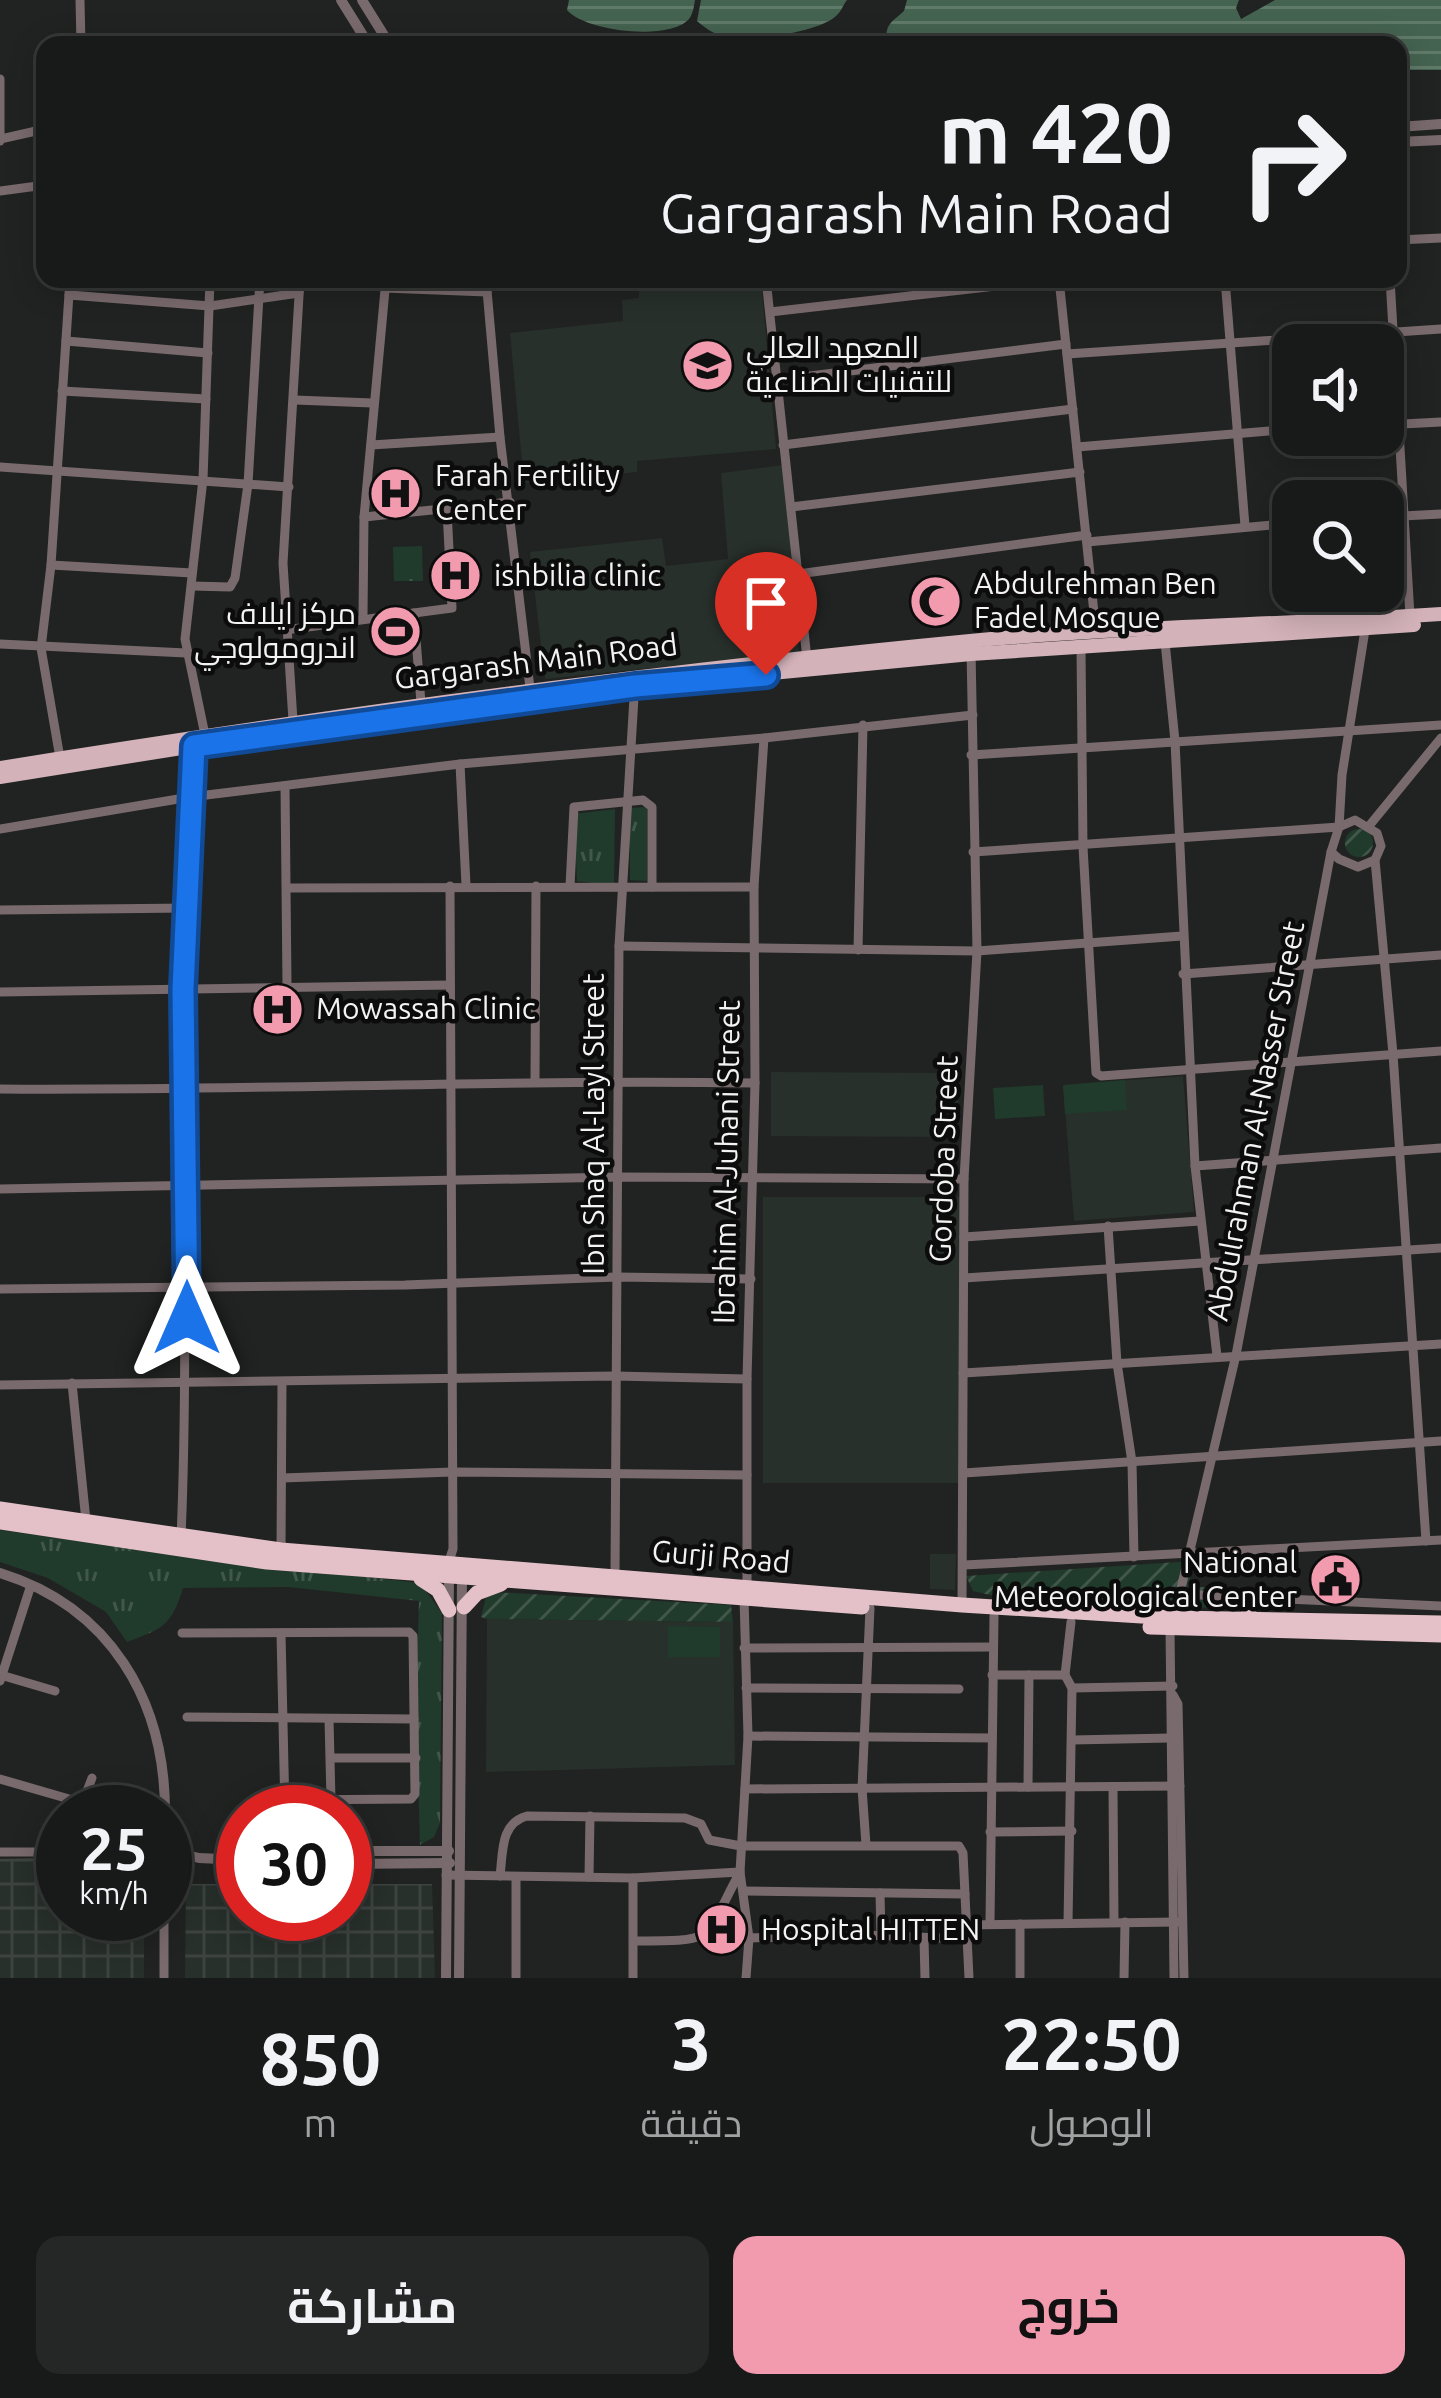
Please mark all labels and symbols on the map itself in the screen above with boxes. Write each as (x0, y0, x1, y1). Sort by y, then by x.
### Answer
place label: المعهد العالي للتقنيات الصناعية (746, 330, 952, 398)
school or university icon: المعهد العالي للتقنيات الصناعية (679, 337, 735, 393)
place label: Farah Fertility Center (435, 458, 620, 526)
hospital icon: Farah Fertility Center (368, 465, 424, 521)
hospital icon: ishbilia clinic (427, 548, 483, 604)
pin (715, 552, 817, 675)
place label: ishbilia clinic (494, 558, 661, 592)
place label: Abdulrehman Ben Fadel Mosque (974, 566, 1217, 634)
mosque icon: Abdulrehman Ben Fadel Mosque (907, 573, 963, 629)
place label: مركز ايلاف اندرومولوجي (194, 596, 356, 671)
sports icon: مركز ايلاف اندرومولوجي (367, 603, 423, 659)
street label: Gargarash Main Road (392, 627, 679, 695)
street label: Abdulrahman Al-Nasser Street (1200, 918, 1311, 1323)
street label: Ibn Shaq Al-Layl Street (576, 973, 610, 1275)
hospital icon: Mowassah Clinic (249, 981, 305, 1037)
place label: Mowassah Clinic (316, 991, 536, 1025)
street label: Ibrahim Al-Juhani Street (706, 999, 746, 1324)
street label: Gordoba Street (922, 1054, 964, 1263)
position arrow (124, 1255, 250, 1381)
street label: Gurji Road (650, 1533, 792, 1579)
place label: National Meteorological Center (994, 1545, 1298, 1613)
public building icon: National Meteorological Center (1308, 1552, 1364, 1608)
speed limit sign: 30 (216, 1785, 372, 1941)
hospital icon: Hospital HITTEN (694, 1902, 750, 1958)
place label: Hospital HITTEN (761, 1912, 980, 1946)

